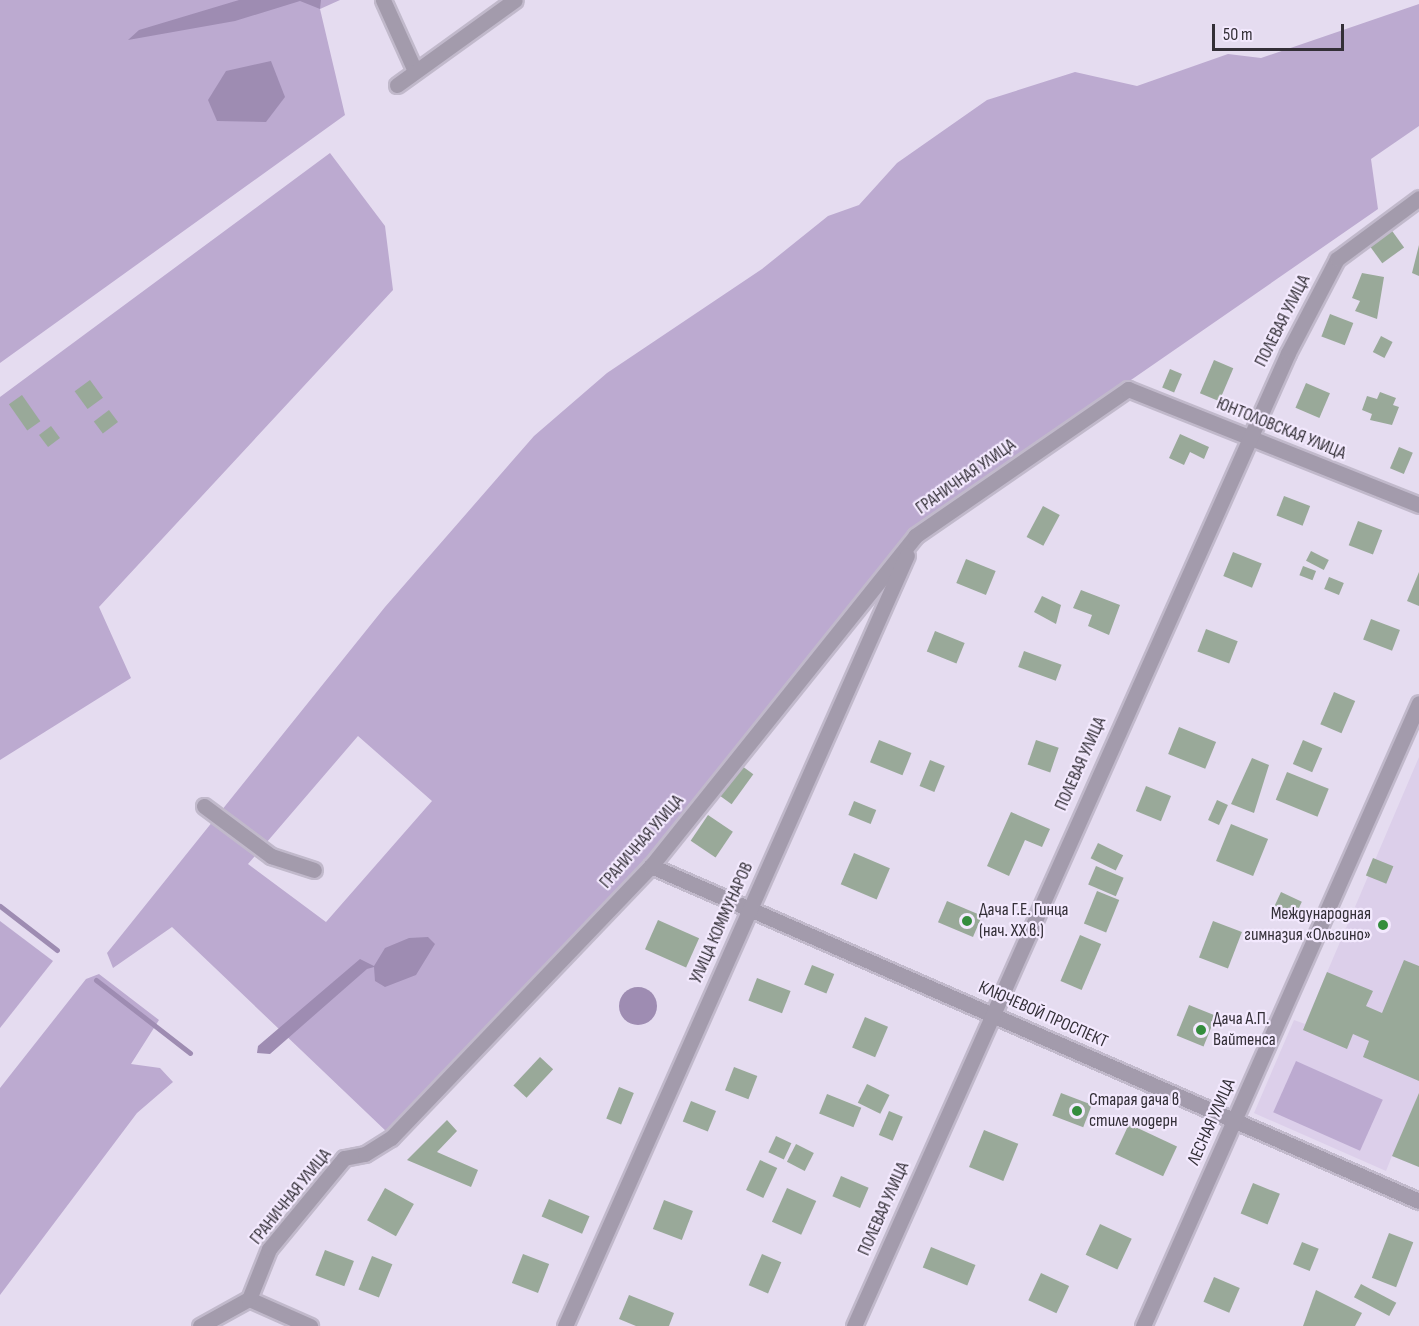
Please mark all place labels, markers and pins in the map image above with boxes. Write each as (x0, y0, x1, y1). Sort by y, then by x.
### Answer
place label: Дача Г.Е. Гинца (нач. XX в.) (979, 900, 1069, 942)
place label: Международная гимназия «Ольгино» (1244, 904, 1371, 946)
marker: Дача Г.Е. Гинца (нач. XX в.) (960, 914, 974, 928)
marker: Международная гимназия «Ольгино» (1376, 918, 1390, 932)
place label: Дача А.П. Вайтенса (1213, 1009, 1276, 1052)
marker: Дача А.П. Вайтенса (1194, 1023, 1208, 1037)
place label: Старая дача в стиле модерн (1089, 1090, 1179, 1132)
marker: Старая дача в стиле модерн (1070, 1104, 1084, 1118)

